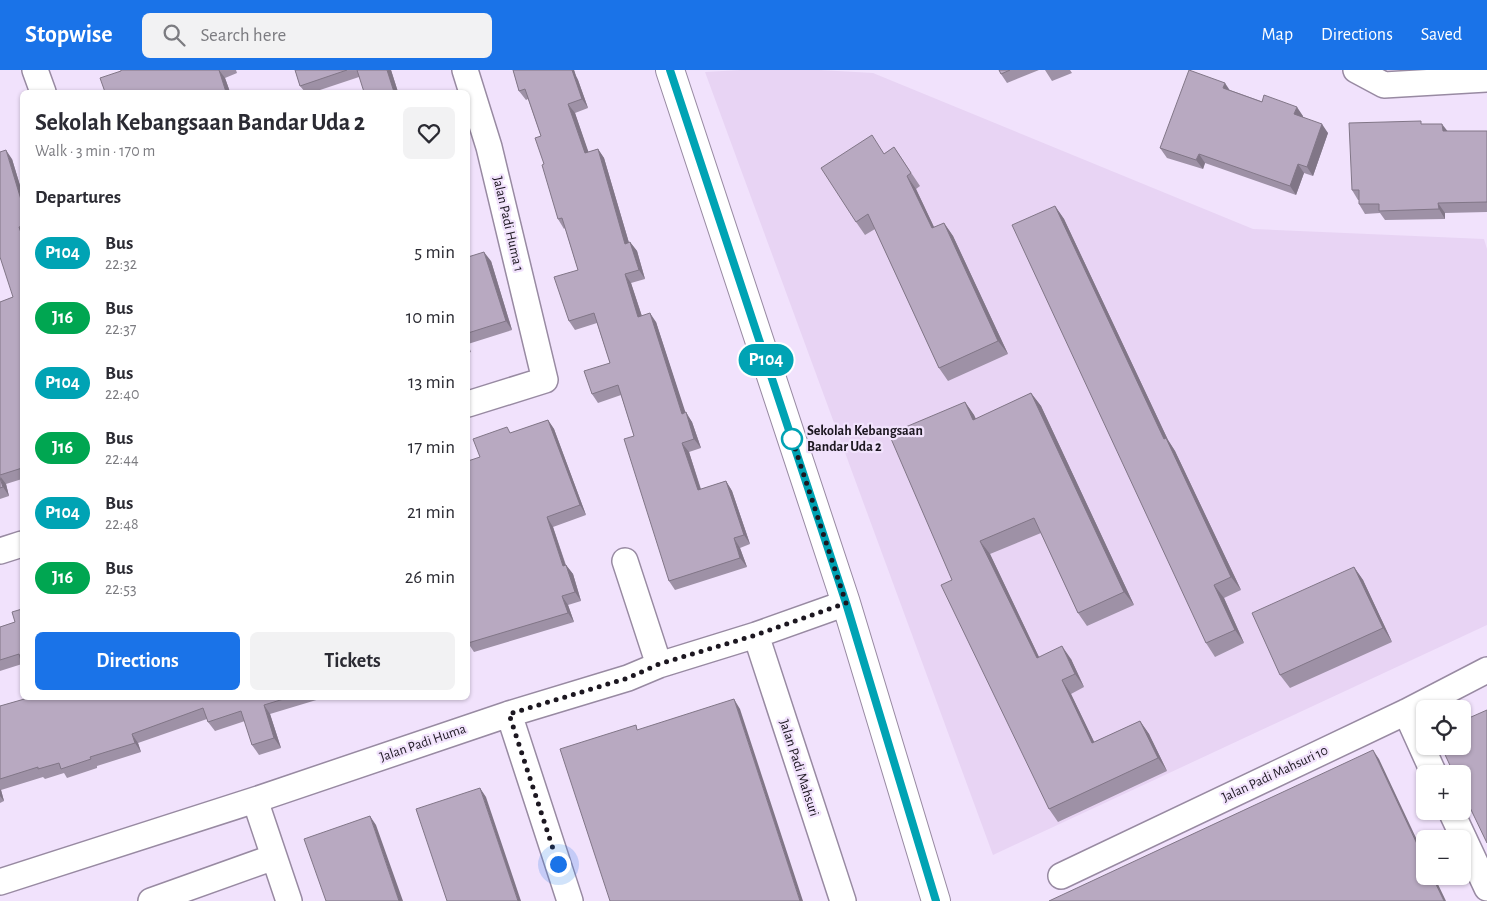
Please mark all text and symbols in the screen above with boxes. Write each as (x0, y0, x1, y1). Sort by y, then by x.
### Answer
search box (142, 13, 492, 58)
icon: search (160, 21, 188, 49)
text: Stopwise (25, 23, 112, 47)
text: Search here (200, 26, 286, 45)
text: Map (1262, 26, 1293, 44)
text: Directions (1321, 26, 1393, 44)
text: Saved (1421, 26, 1462, 44)
button: heart (403, 107, 455, 159)
text: Sekolah Kebangsaan Bandar Uda 2 (35, 111, 365, 135)
text: Walk · 3 min · 170 m (35, 143, 155, 159)
street label: Jalan Padi Huma 1 (490, 175, 526, 273)
text: Departures (35, 188, 121, 207)
text: Bus (105, 234, 133, 253)
text: 5 min (414, 243, 455, 262)
text: P104 (45, 244, 80, 262)
text: 22:32 (105, 256, 137, 272)
text: Bus (105, 299, 133, 318)
text: 10 min (406, 308, 455, 327)
text: J16 (52, 309, 73, 327)
text: 22:37 (105, 321, 137, 337)
line badge: P104 (731, 344, 801, 376)
text: P104 (749, 351, 783, 369)
text: Bus (105, 364, 133, 383)
text: 13 min (408, 373, 455, 392)
text: P104 (45, 374, 80, 392)
text: 22:40 (105, 386, 139, 402)
place label: Sekolah Kebangsaan Bandar Uda 2 (807, 424, 923, 454)
marker: Sekolah Kebangsaan Bandar Uda 2 (781, 428, 803, 450)
text: Bus (105, 429, 133, 448)
text: 17 min (408, 438, 455, 457)
text: J16 (52, 439, 73, 457)
text: 22:44 (105, 451, 139, 467)
text: Bus (105, 494, 133, 513)
text: 21 min (407, 503, 455, 522)
text: P104 (45, 504, 80, 522)
text: 22:48 (105, 516, 139, 532)
text: Bus (105, 559, 133, 578)
text: 26 min (405, 568, 455, 587)
text: J16 (52, 569, 73, 587)
text: 22:53 (105, 581, 137, 597)
button: Directions (35, 632, 240, 690)
button: Tickets (250, 632, 455, 690)
map controls (1416, 700, 1471, 885)
button: locate (1416, 700, 1471, 755)
street label: Jalan Padi Mahsuri (777, 718, 821, 818)
street label: Jalan Padi Huma (378, 722, 468, 764)
street label: Jalan Padi Mahsuri 10 (1220, 743, 1330, 805)
button: + (1416, 765, 1471, 820)
button: − (1416, 830, 1471, 885)
your location (546, 852, 571, 877)

